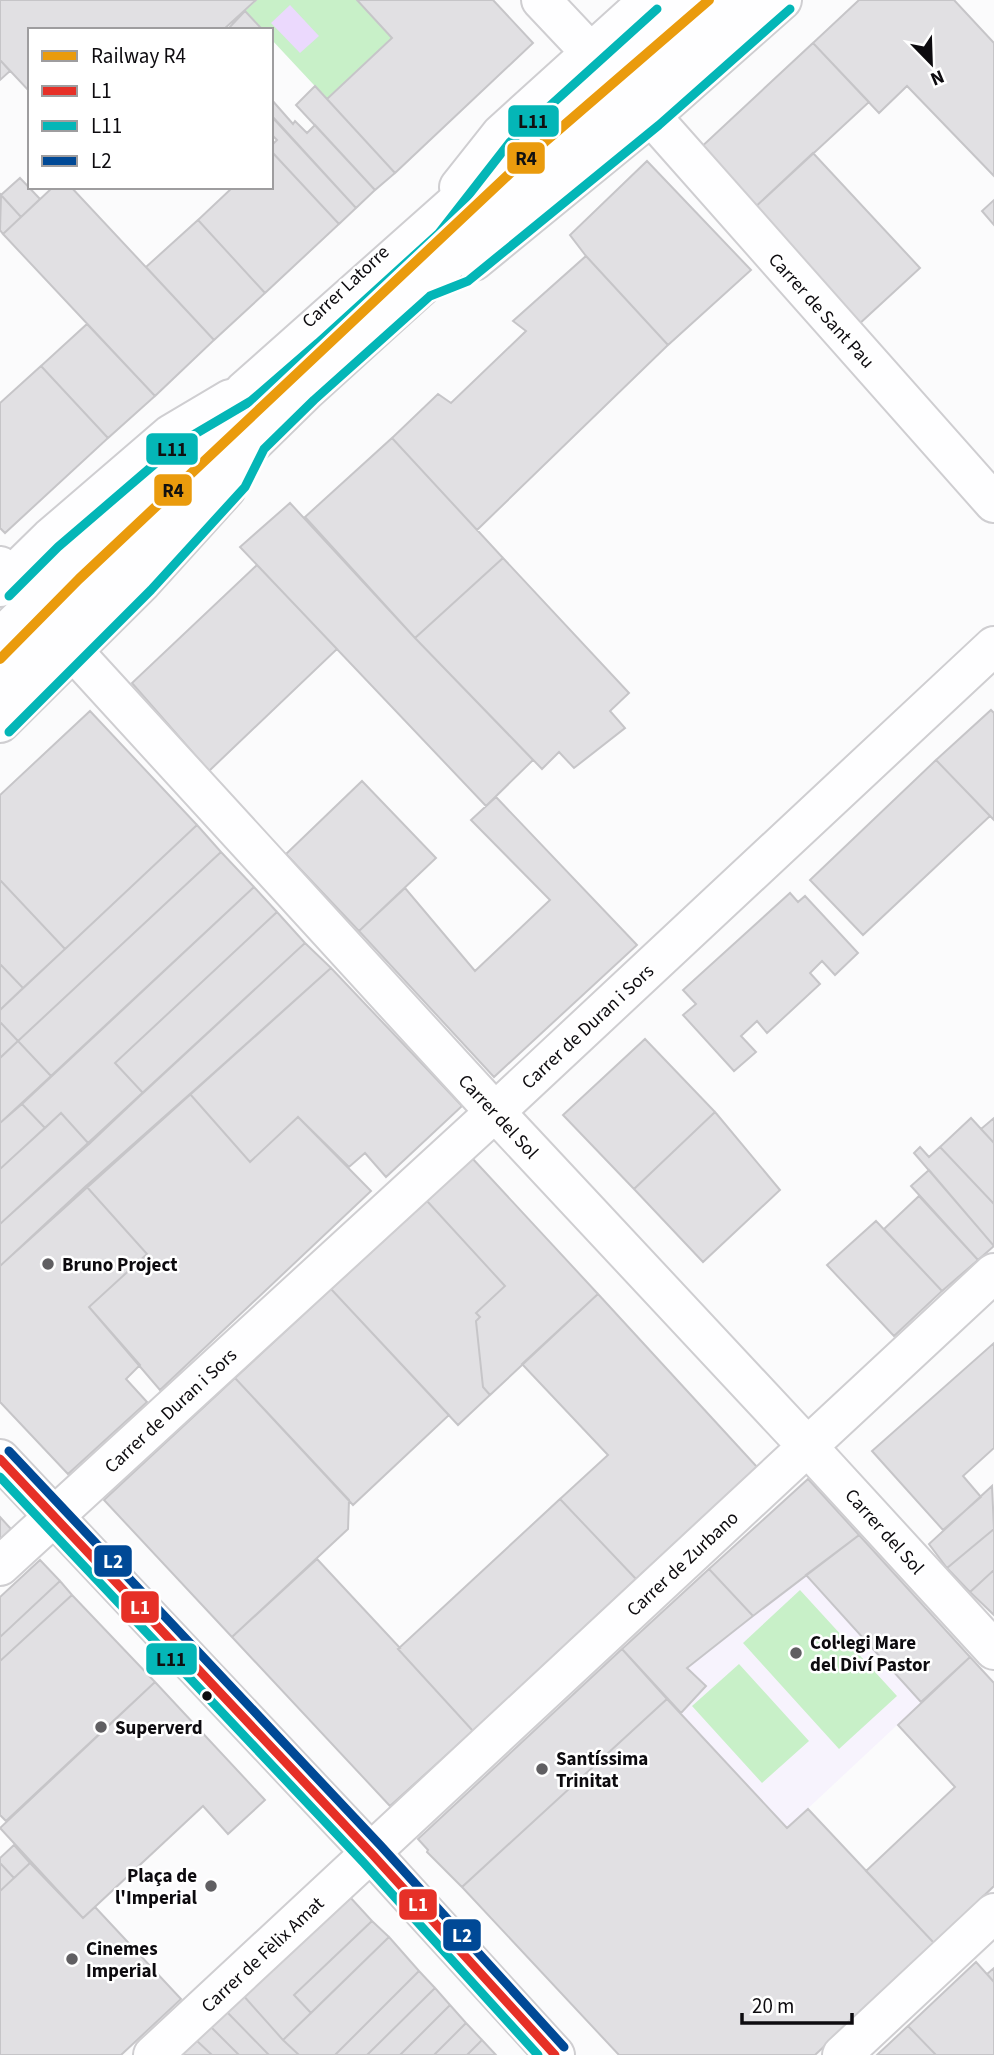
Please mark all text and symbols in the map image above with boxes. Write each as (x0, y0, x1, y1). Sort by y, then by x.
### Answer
legend (28, 28, 273, 189)
north arrow (896, 28, 966, 98)
text: Railway R4 (91, 41, 186, 71)
text: N (926, 62, 948, 92)
text: L1 (91, 76, 112, 106)
line badge: L11 (507, 104, 560, 138)
text: L11 (518, 109, 548, 136)
text: L11 (91, 111, 122, 141)
line badge: R4 (506, 141, 546, 175)
text: L2 (91, 146, 112, 176)
text: R4 (515, 146, 537, 173)
street label: Carrer Latorre (296, 239, 396, 335)
street label: Carrer de Sant Pau (762, 247, 880, 375)
line badge: L11 (145, 432, 199, 466)
text: L11 (157, 437, 187, 464)
line badge: R4 (153, 473, 193, 507)
text: R4 (162, 478, 184, 505)
street label: Carrer de Duran i Sors (516, 958, 660, 1096)
street label: Carrer del Sol (451, 1069, 544, 1166)
place label: Bruno Project (62, 1252, 177, 1279)
marker: Bruno Project (40, 1256, 56, 1272)
street label: Carrer de Duran i Sors (99, 1342, 243, 1480)
street label: Carrer del Sol (838, 1483, 930, 1581)
street label: Carrer de Zurbano (621, 1505, 745, 1623)
line badge: L2 (93, 1544, 133, 1578)
text: L2 (103, 1549, 123, 1576)
line badge: L1 (120, 1590, 160, 1624)
text: L1 (130, 1595, 150, 1622)
place label: Col·legi Mare del Diví Pastor (810, 1630, 930, 1679)
line badge: L11 (145, 1642, 198, 1676)
marker: Col·legi Mare del Diví Pastor (788, 1645, 804, 1661)
text: L11 (156, 1647, 186, 1674)
unlabelled marker (200, 1689, 214, 1703)
place label: Superverd (115, 1715, 203, 1742)
marker: Superverd (93, 1719, 109, 1735)
place label: Santíssima Trinitat (556, 1746, 648, 1795)
marker: Santíssima Trinitat (534, 1761, 550, 1777)
place label: Plaça de l'Imperial (115, 1863, 198, 1912)
marker: Plaça de l'Imperial (203, 1878, 219, 1894)
line badge: L1 (398, 1888, 438, 1921)
street label: Carrer de Fèlix Amat (196, 1891, 331, 2019)
text: L1 (408, 1892, 428, 1919)
line badge: L2 (442, 1918, 482, 1952)
text: L2 (452, 1923, 472, 1950)
place label: Cinemes Imperial (86, 1936, 158, 1985)
marker: Cinemes Imperial (64, 1951, 80, 1967)
scale bar (742, 1982, 852, 2026)
text: 20 m (752, 1991, 794, 2021)

